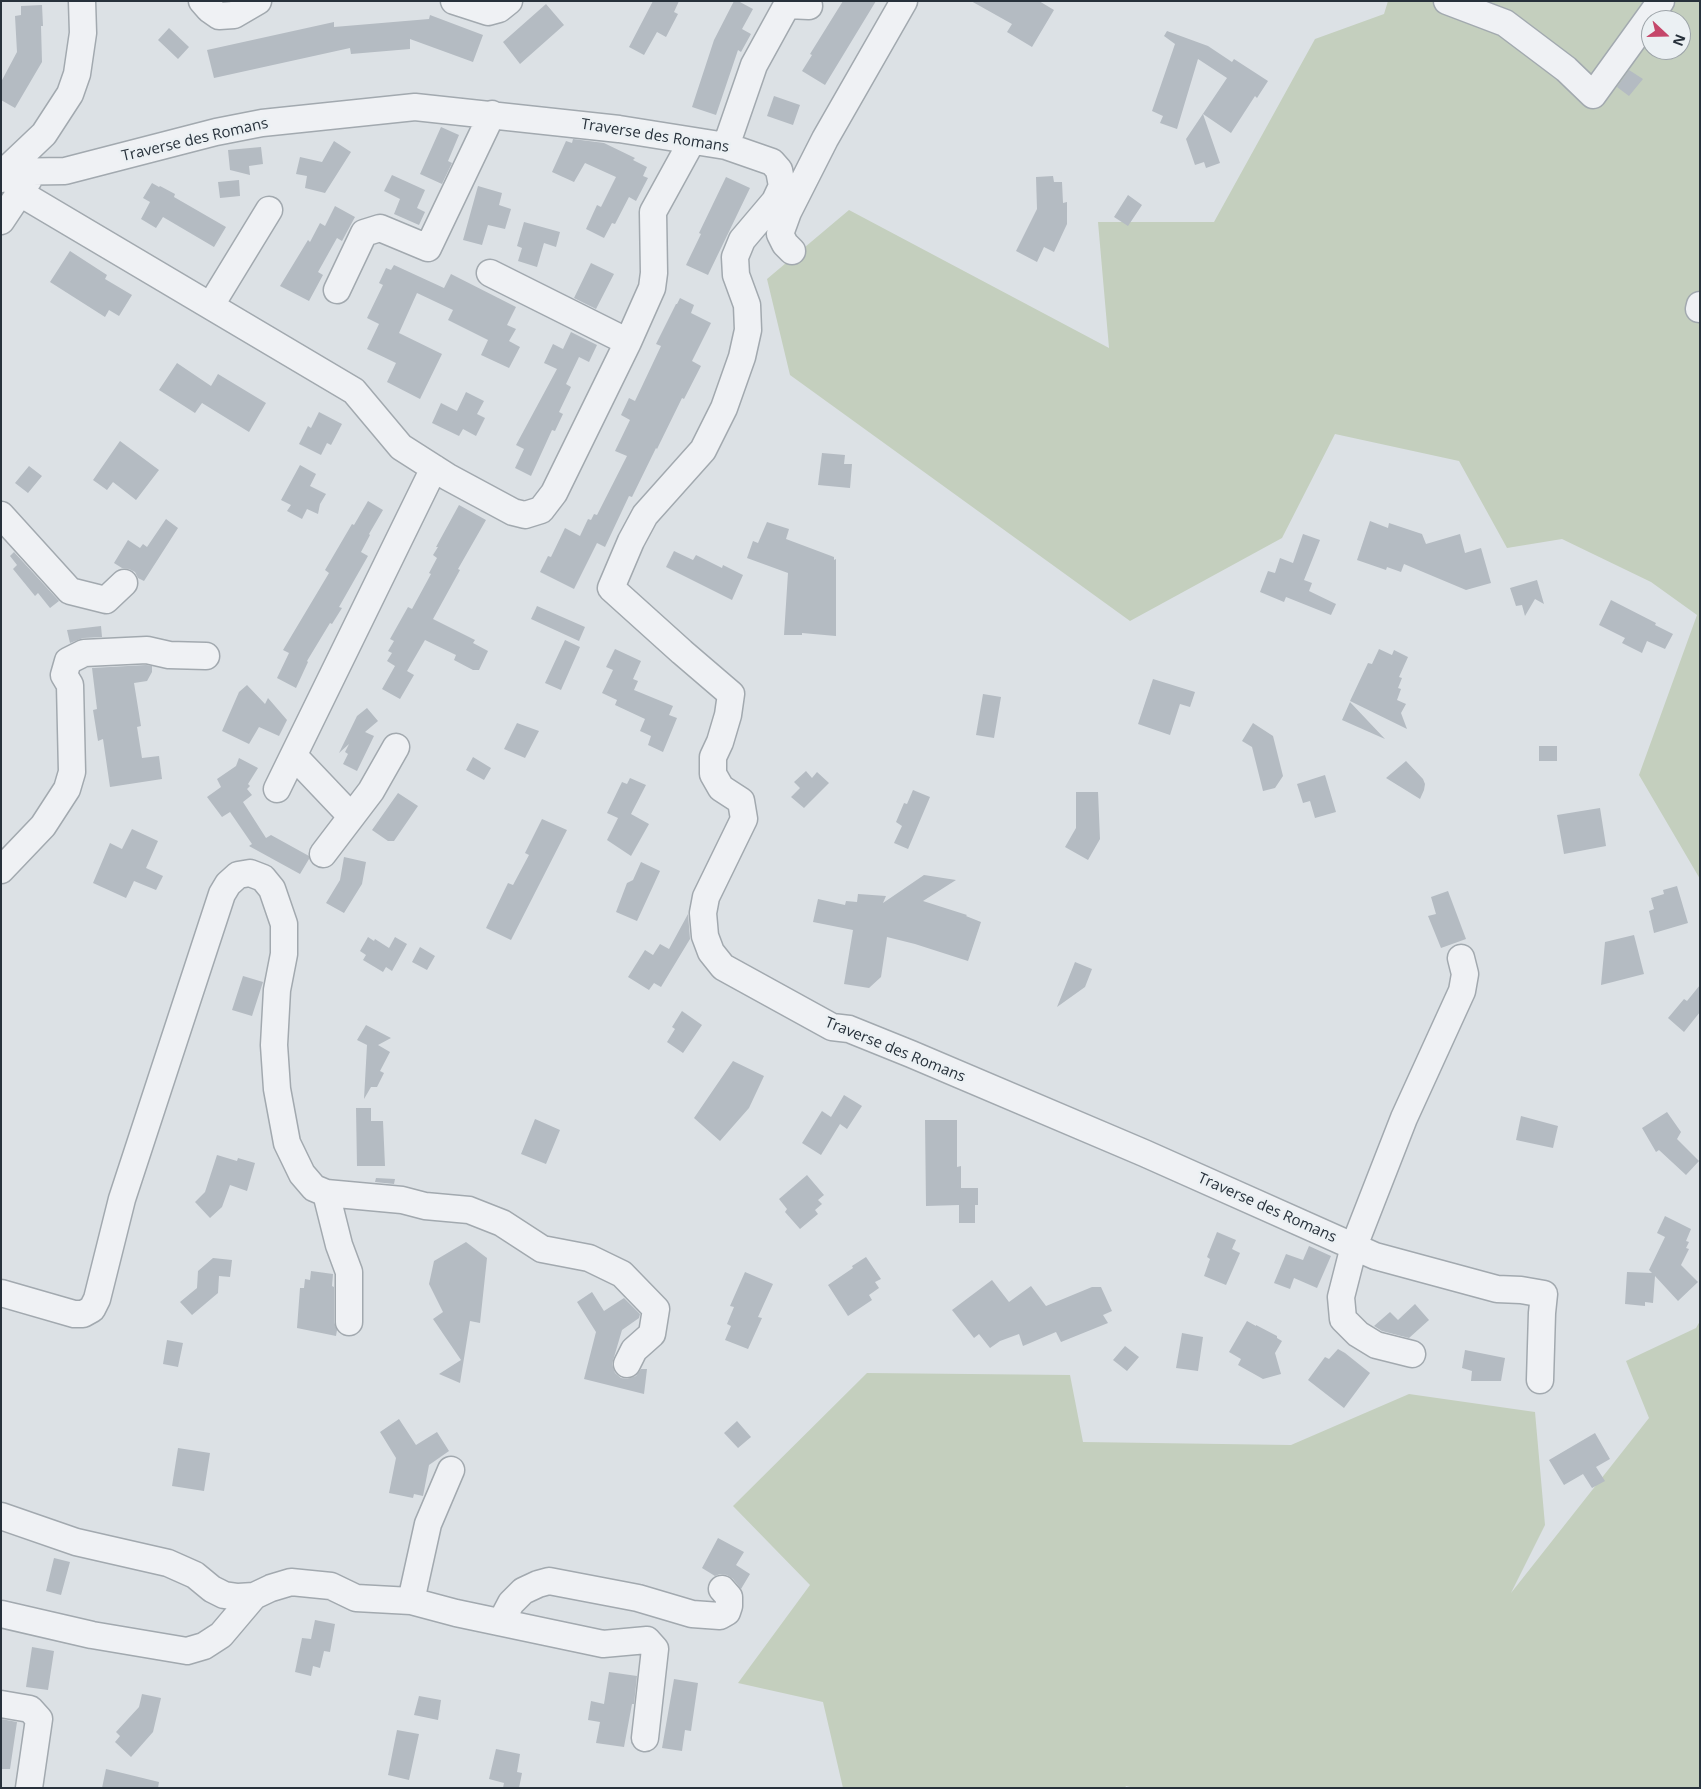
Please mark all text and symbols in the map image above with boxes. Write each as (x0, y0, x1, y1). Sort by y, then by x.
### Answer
north arrow (1641, 10, 1691, 60)
text: N (1669, 31, 1690, 49)
street label: Traverse des Romans (120, 114, 270, 166)
street label: Traverse des Romans (580, 115, 730, 157)
street label: Traverse des Romans (822, 1014, 968, 1086)
street label: Traverse des Romans (1195, 1169, 1339, 1247)

